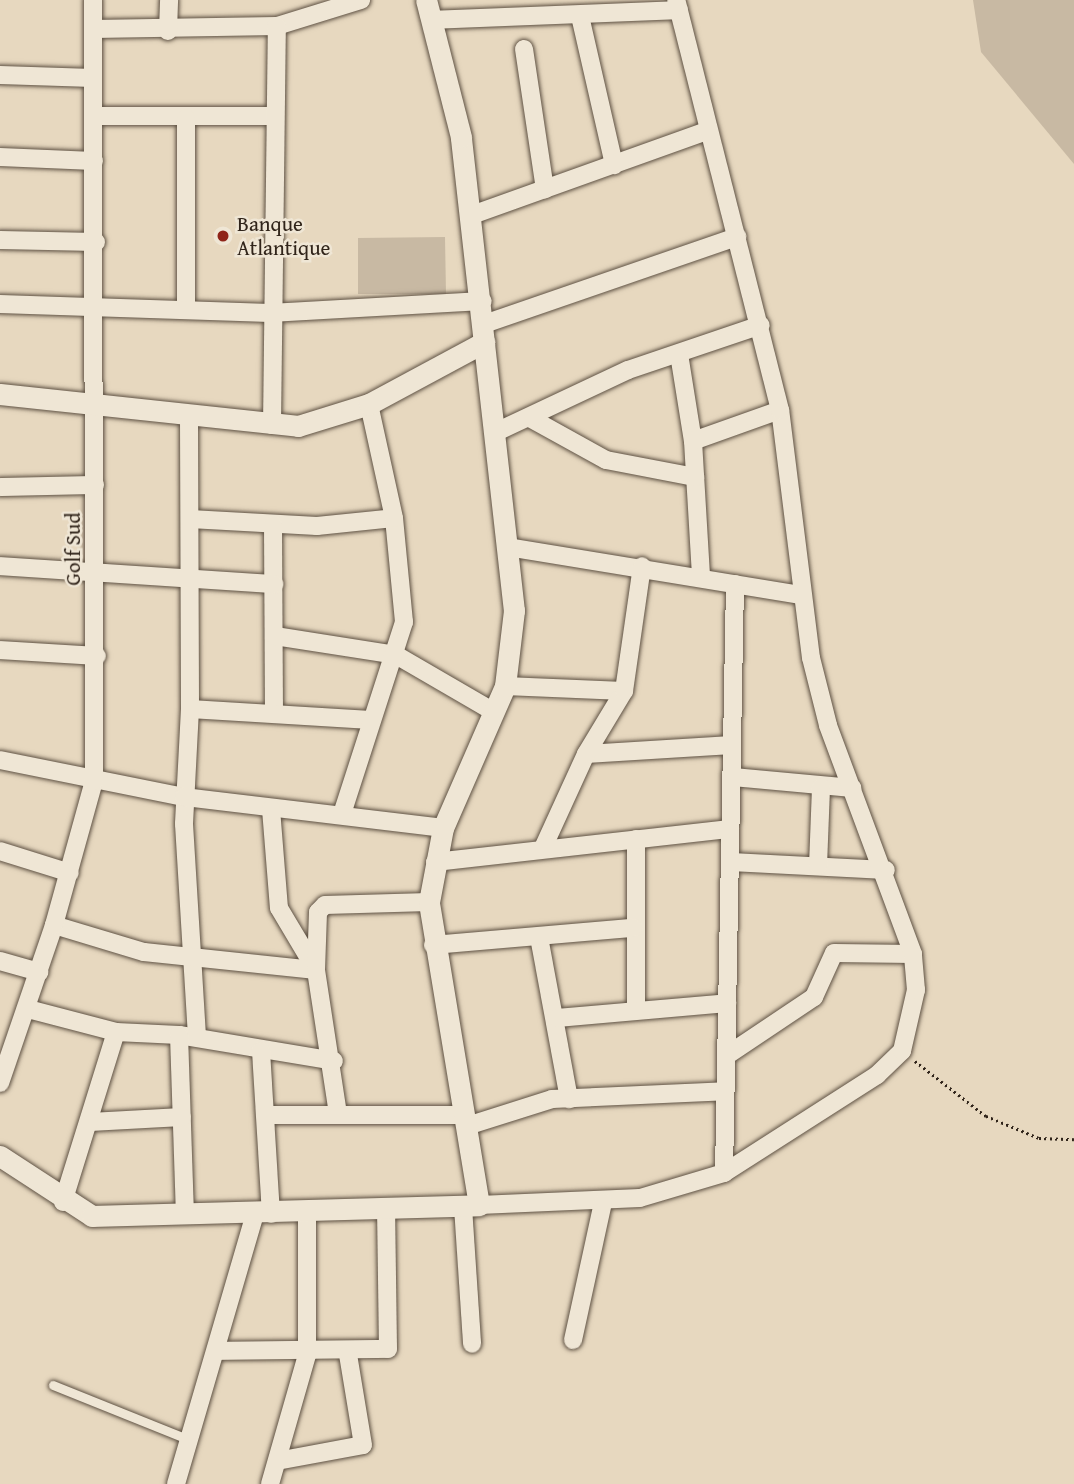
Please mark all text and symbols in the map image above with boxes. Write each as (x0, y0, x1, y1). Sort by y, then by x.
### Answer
place label: Banque Atlantique (237, 211, 330, 261)
marker: Banque Atlantique (215, 228, 231, 244)
street label: Golf Sud (60, 512, 86, 586)

